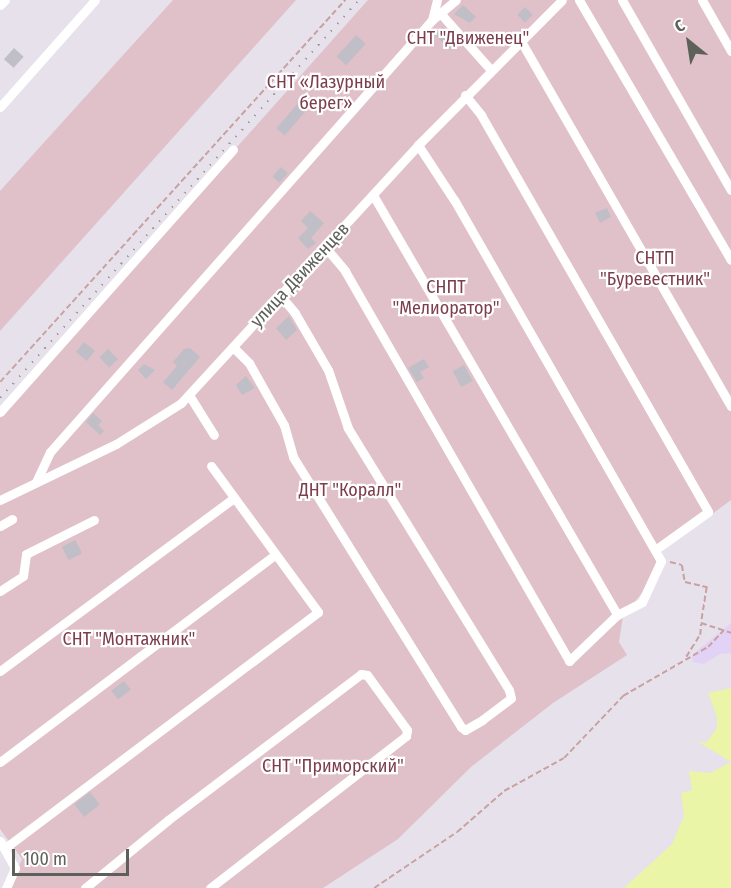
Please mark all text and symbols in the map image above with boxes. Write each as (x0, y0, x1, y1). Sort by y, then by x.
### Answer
north arrow (659, 12, 719, 72)
text: С (671, 16, 688, 36)
park label: СНТ "Движенец" (407, 27, 529, 49)
park label: СНТ «Лазурный берег» (267, 72, 385, 115)
street label: улица Движенцев (246, 218, 354, 332)
park label: СНТП "Буревестник" (600, 248, 710, 290)
park label: СНПТ "Мелиоратор" (392, 277, 500, 320)
park label: ДНТ "Коралл" (299, 479, 401, 501)
park label: СНТ "Монтажник" (63, 628, 195, 650)
park label: СНТ "Приморский" (262, 755, 404, 777)
scale bar (15, 837, 132, 875)
text: 100 m (23, 848, 67, 870)

